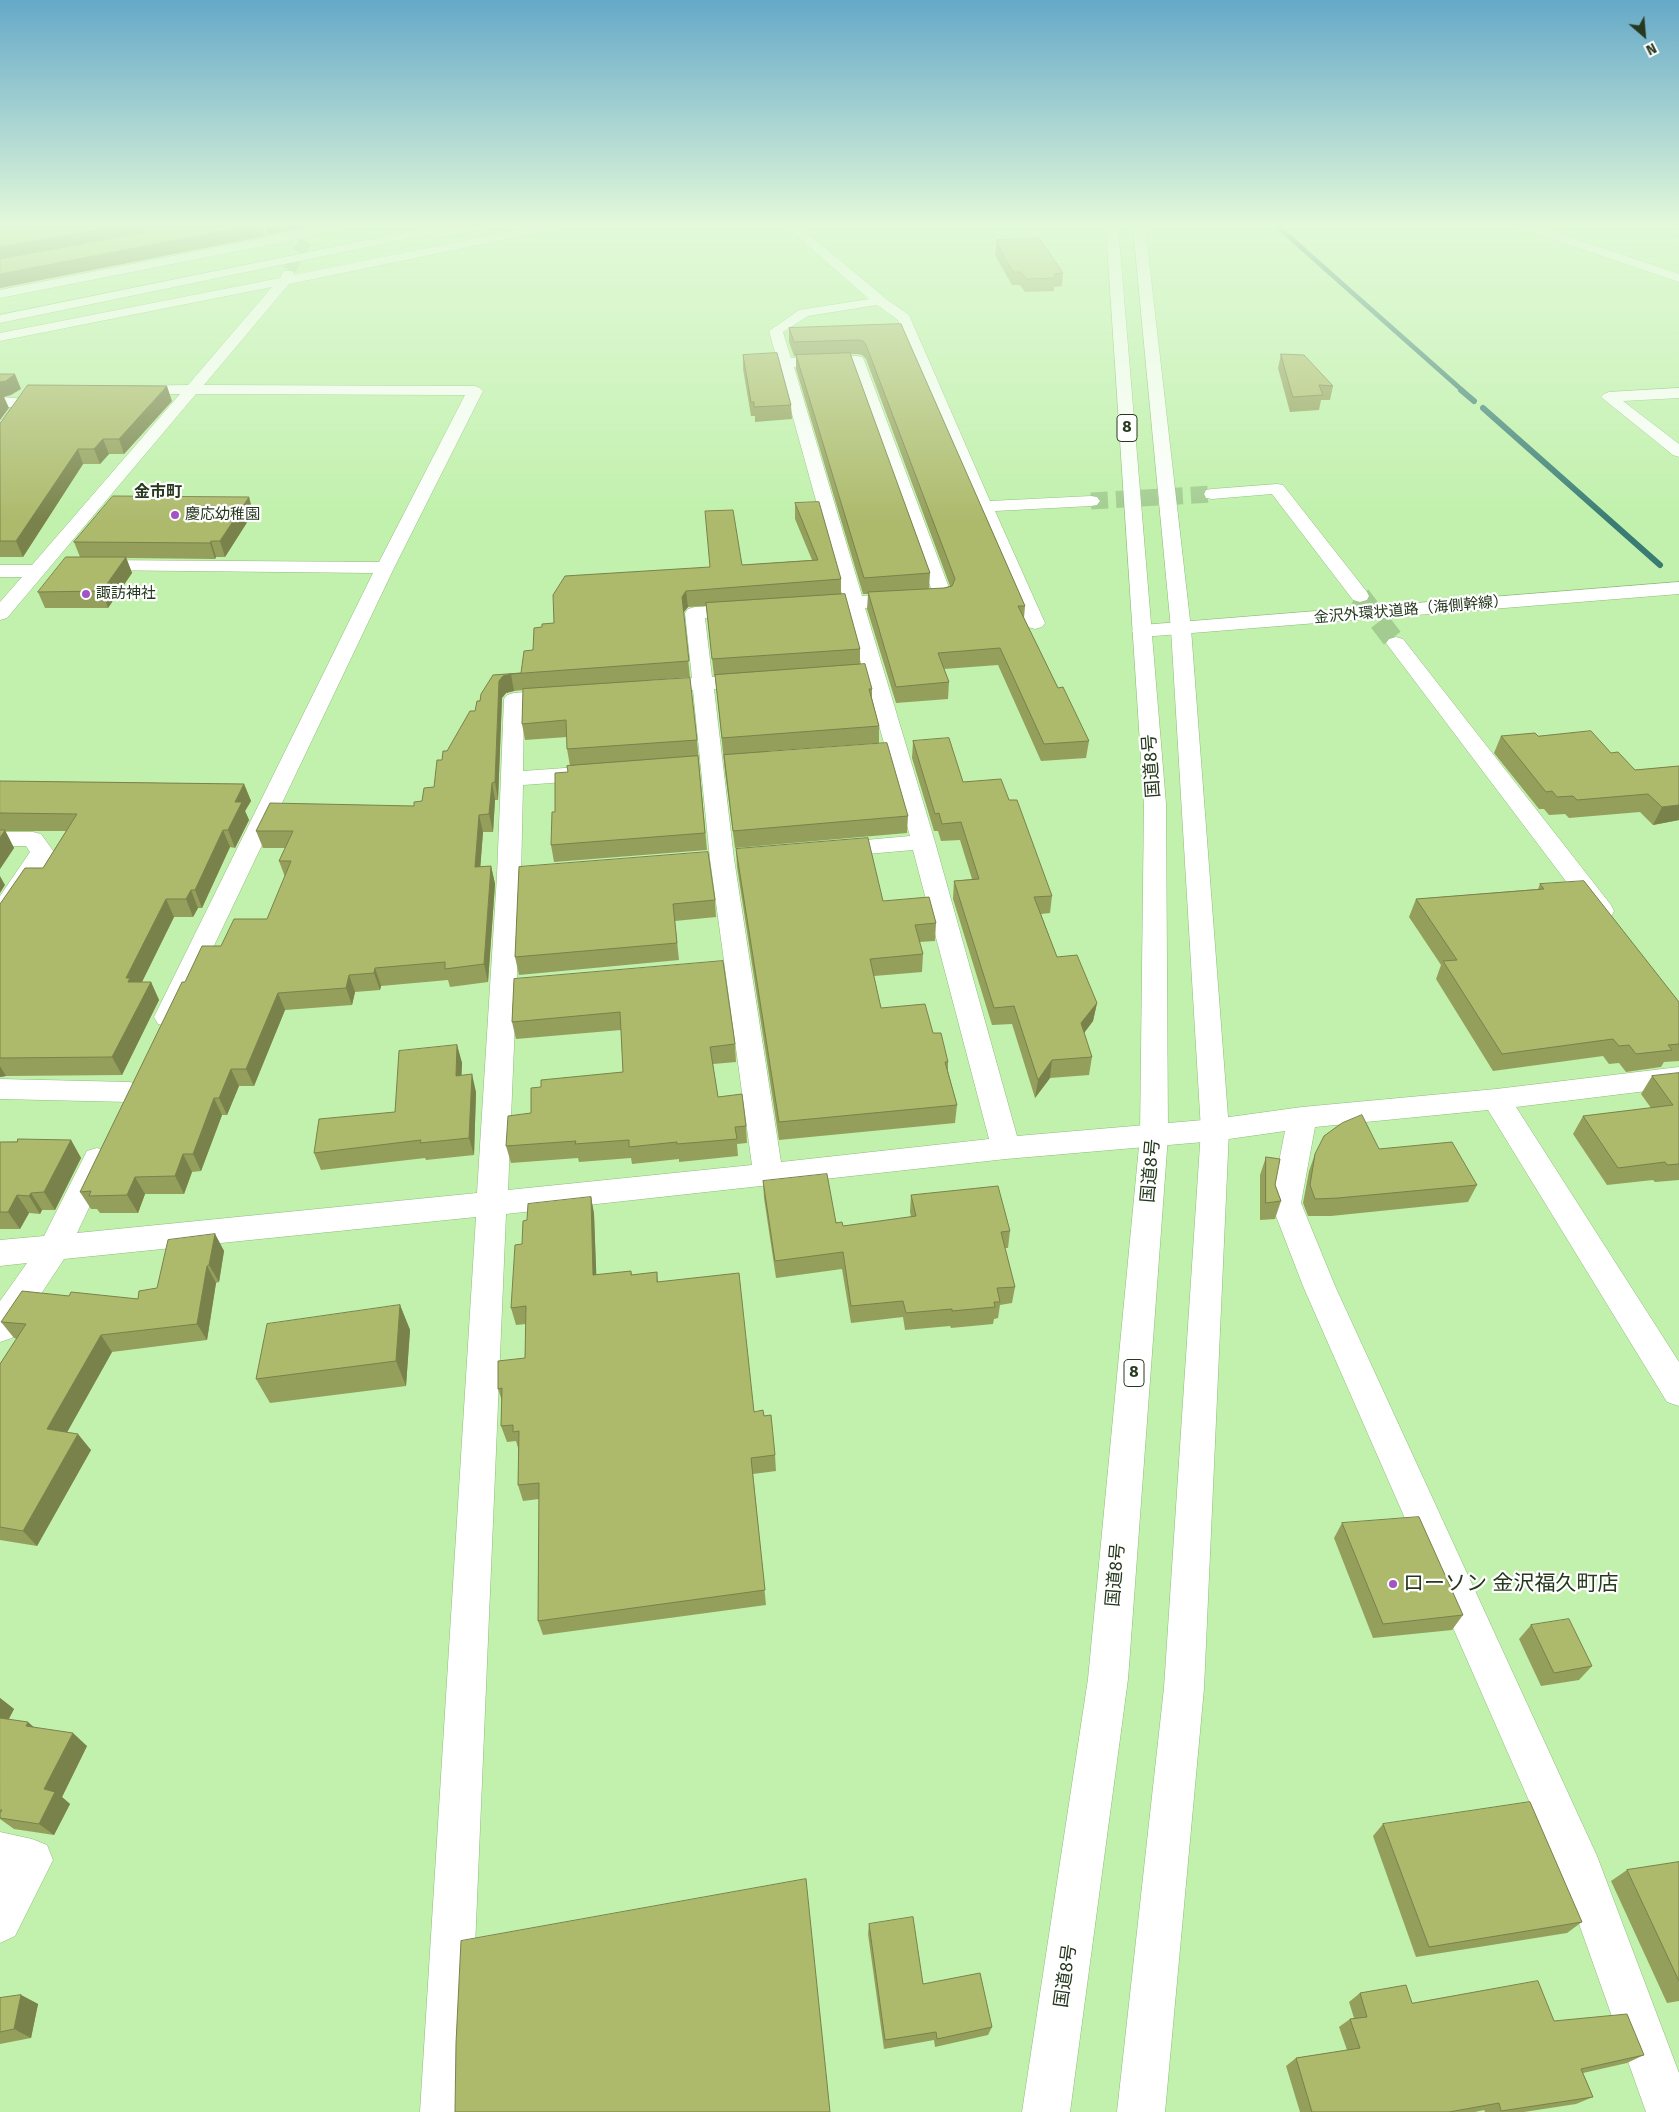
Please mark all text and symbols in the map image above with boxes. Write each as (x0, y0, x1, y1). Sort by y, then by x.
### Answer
north arrow (1619, 10, 1669, 60)
text: N (1643, 39, 1659, 58)
road number: 8 (1117, 414, 1137, 442)
district label: 金市町 (134, 483, 182, 503)
place label: 慶応幼稚園 (185, 506, 260, 524)
marker: 慶応幼稚園 (169, 509, 181, 521)
place label: 諏訪神社 (96, 585, 156, 603)
marker: 諏訪神社 (80, 588, 92, 600)
street label: 金沢外環状道路（海側幹線） (1313, 593, 1509, 627)
street label: 国道8号 (1139, 733, 1165, 799)
street label: 国道8号 (1137, 1138, 1165, 1204)
road number: 8 (1124, 1360, 1144, 1386)
street label: 国道8号 (1102, 1542, 1130, 1608)
place label: ローソン 金沢福久町店 (1403, 1571, 1619, 1597)
marker: ローソン 金沢福久町店 (1387, 1578, 1399, 1590)
street label: 国道8号 (1051, 1943, 1081, 2009)

